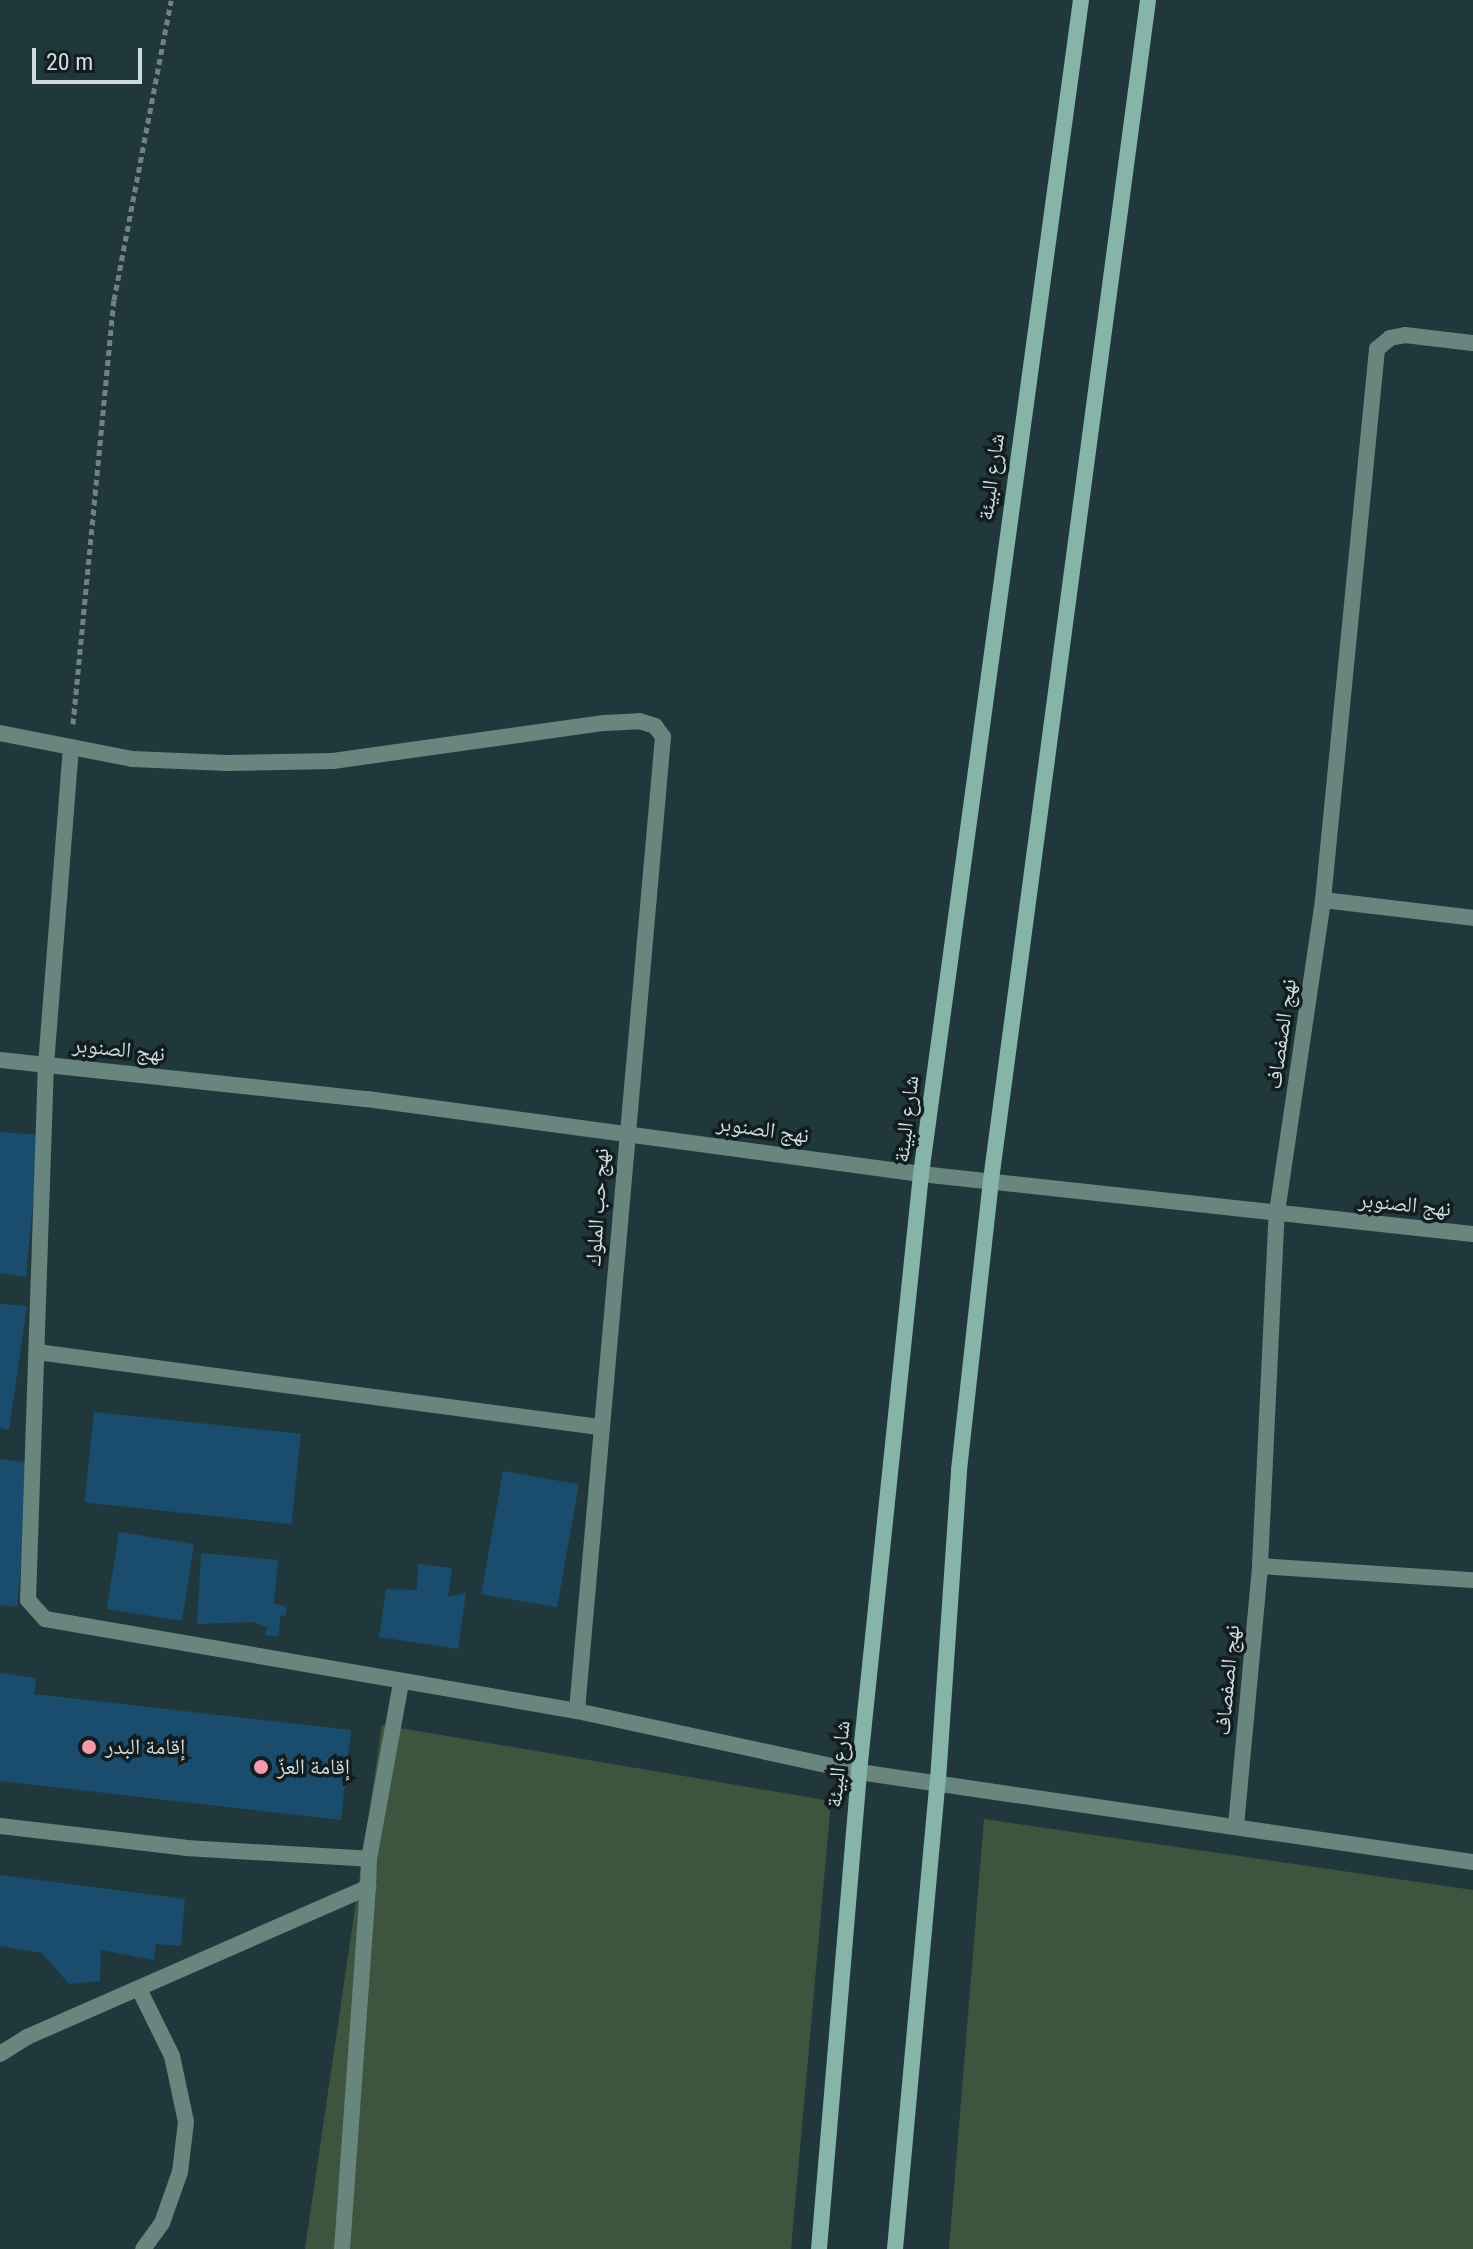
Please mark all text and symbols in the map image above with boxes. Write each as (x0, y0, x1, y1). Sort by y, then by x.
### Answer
scale bar (36, 32, 146, 82)
text: 20 m (46, 48, 93, 76)
street label: شارع البيئة (972, 432, 1010, 522)
street label: نهج الصفصاف (1260, 977, 1302, 1091)
street label: نهج الصنوبر (71, 1031, 167, 1067)
street label: شارع البيئة (888, 1074, 924, 1164)
street label: نهج الصنوبر (715, 1109, 811, 1149)
street label: نهج حب الملوك (580, 1147, 614, 1267)
street label: نهج الصنوبر (1357, 1186, 1453, 1222)
street label: نهج الصفصاف (1209, 1624, 1245, 1736)
street label: شارع البيئة (820, 1719, 856, 1809)
place label: إقامة البدر (105, 1734, 185, 1760)
marker: إقامة البدر (80, 1738, 98, 1756)
place label: إقامة العزّ (277, 1754, 350, 1780)
marker: إقامة العزّ (252, 1758, 270, 1776)

